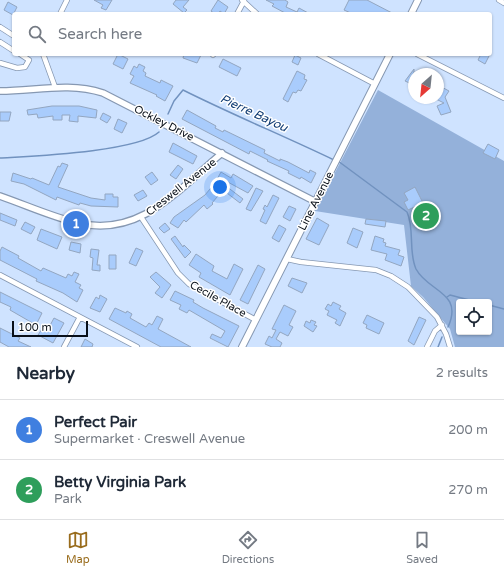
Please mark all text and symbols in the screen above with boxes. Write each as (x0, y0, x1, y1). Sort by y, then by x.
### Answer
search box (12, 12, 492, 56)
icon: search (26, 23, 48, 45)
text: Search here (58, 25, 142, 43)
north arrow (408, 68, 444, 104)
water label: Pierre Bayou (218, 91, 290, 135)
street label: Ockley Drive (132, 102, 196, 144)
street label: Creswell Avenue (143, 156, 219, 218)
street label: Line Avenue (296, 169, 336, 233)
your location (210, 177, 230, 197)
pin: 2 (413, 201, 439, 231)
pin: 1 (63, 209, 89, 239)
street label: Cecile Place (188, 278, 248, 320)
map controls (456, 299, 492, 335)
button: locate (456, 299, 492, 335)
scale bar (12, 319, 88, 338)
text: 100 m (18, 321, 52, 334)
text: Nearby (16, 363, 75, 384)
text: 2 results (436, 365, 488, 381)
text: Perfect Pair (54, 413, 137, 431)
text: 1 (25, 422, 33, 438)
text: 200 m (448, 422, 488, 438)
text: Supermarket · Creswell Avenue (54, 431, 245, 447)
text: Betty Virginia Park (54, 473, 186, 491)
text: 2 (25, 482, 33, 498)
text: 270 m (448, 482, 488, 498)
text: Park (54, 491, 82, 507)
tab: Map (66, 529, 90, 566)
tab: Directions (222, 529, 274, 566)
tab: Saved (406, 529, 438, 566)

